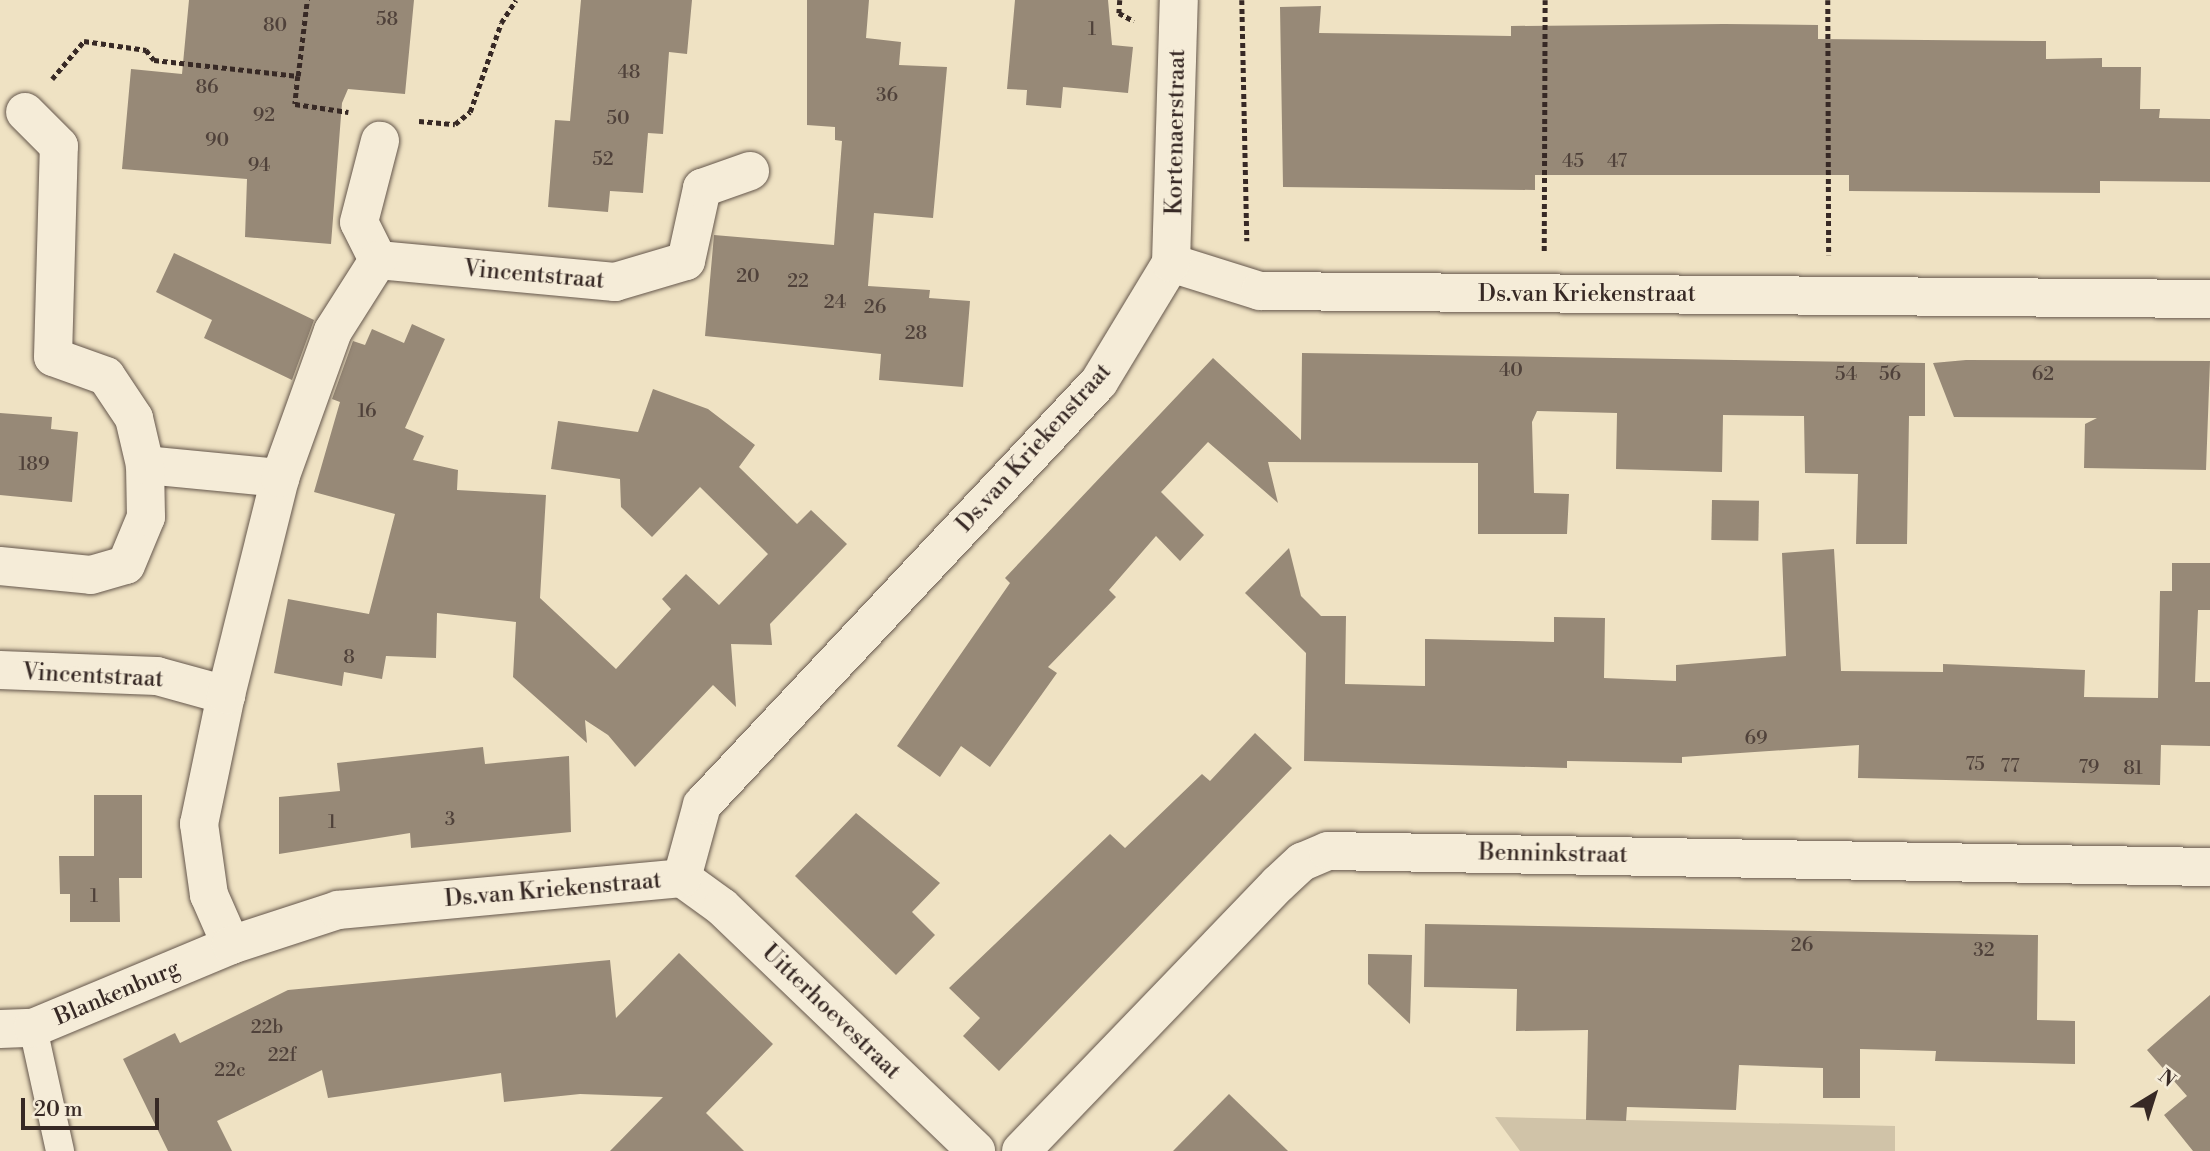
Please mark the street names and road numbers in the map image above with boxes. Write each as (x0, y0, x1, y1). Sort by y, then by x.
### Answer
street label: Kortenaerstraat (1161, 49, 1191, 215)
street label: Vincentstraat (462, 255, 606, 295)
street label: Ds.van Kriekenstraat (1478, 280, 1696, 308)
street label: Ds.van Kriekenstraat (951, 358, 1117, 538)
street label: Vincentstraat (22, 659, 164, 693)
street label: Benninkstraat (1478, 839, 1628, 869)
street label: Ds.van Kriekenstraat (443, 867, 663, 913)
street label: Uitterhoevestraat (756, 939, 906, 1085)
street label: Blankenburg (50, 954, 184, 1032)

